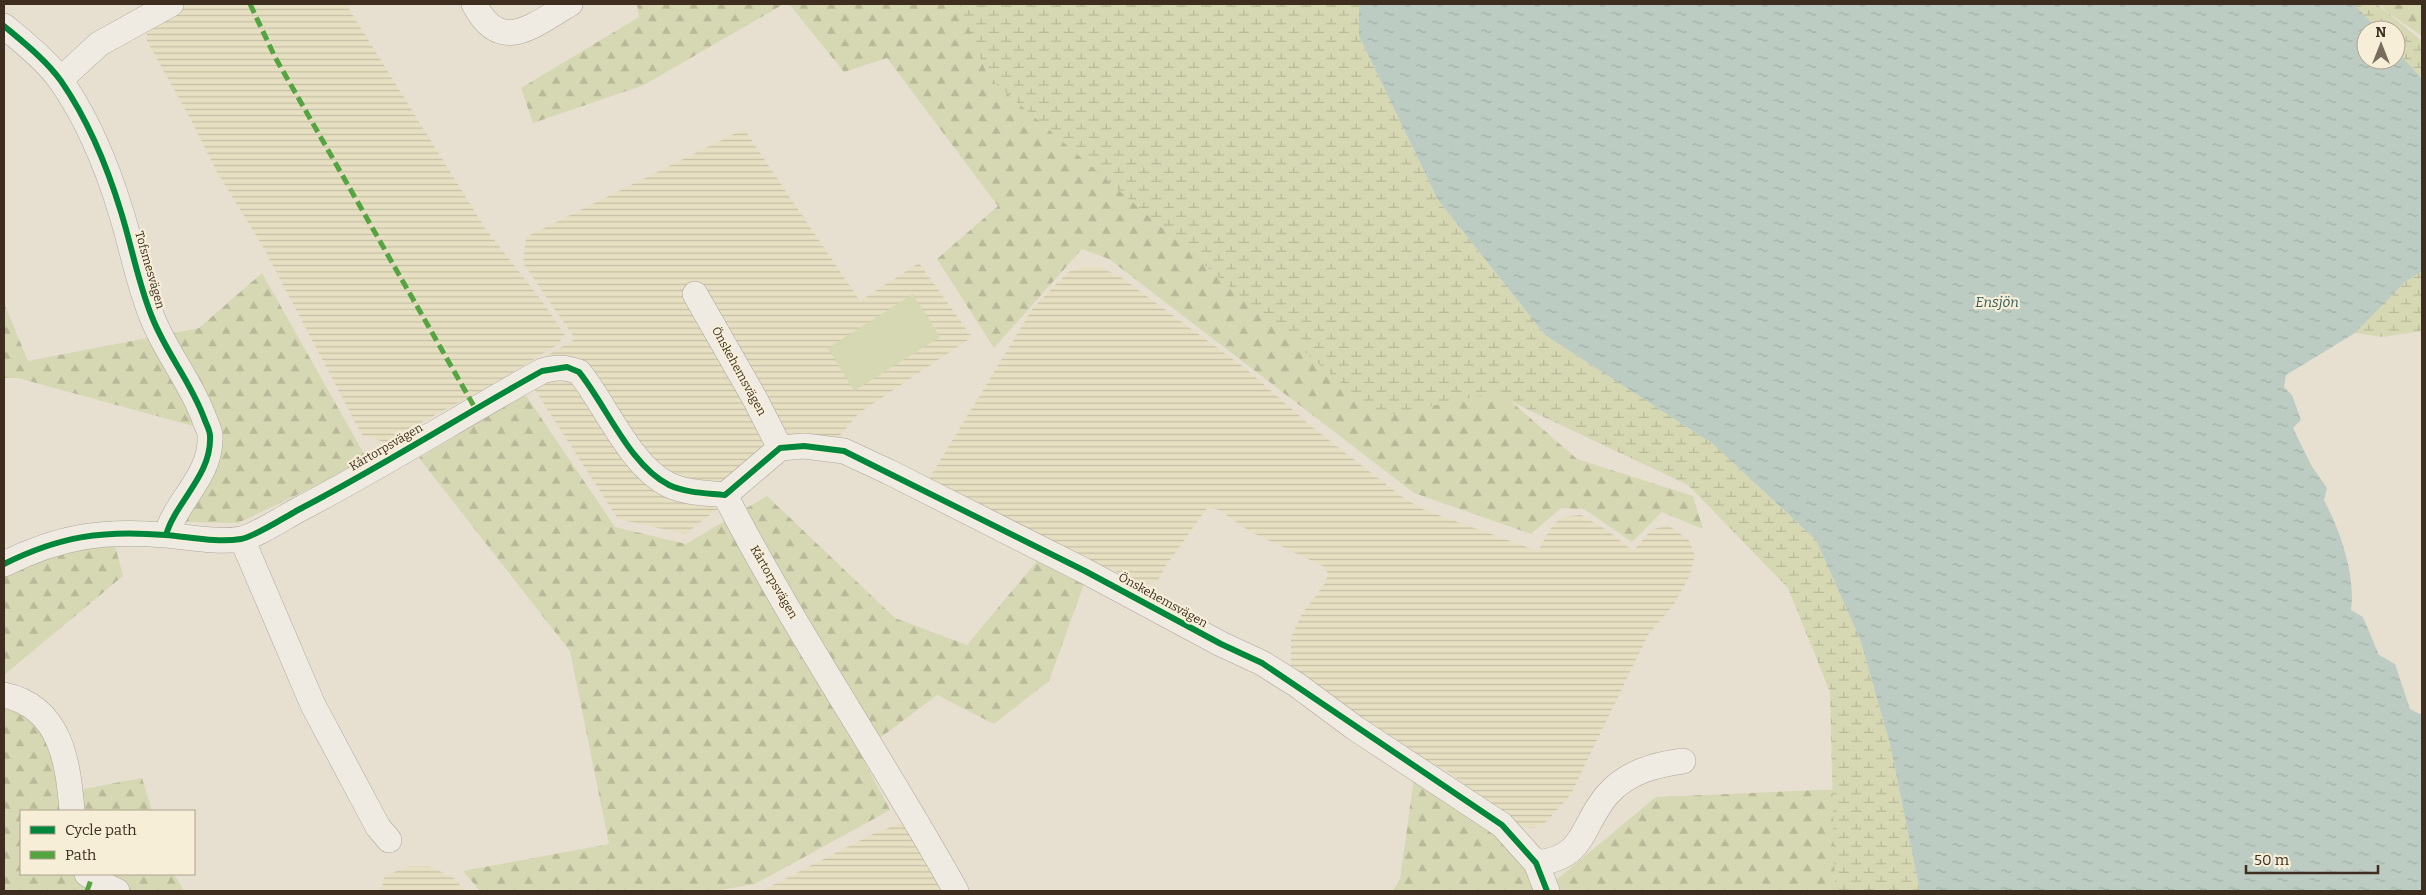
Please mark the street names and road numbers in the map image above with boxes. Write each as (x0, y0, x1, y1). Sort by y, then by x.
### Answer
street label: Tofsmesvägen (132, 230, 168, 311)
street label: Önskehemsvägen (709, 324, 770, 418)
street label: Kårtorpsvägen (347, 420, 425, 474)
street label: Kårtorpsvägen (747, 543, 801, 621)
street label: Önskehemsvägen (1116, 569, 1211, 630)

